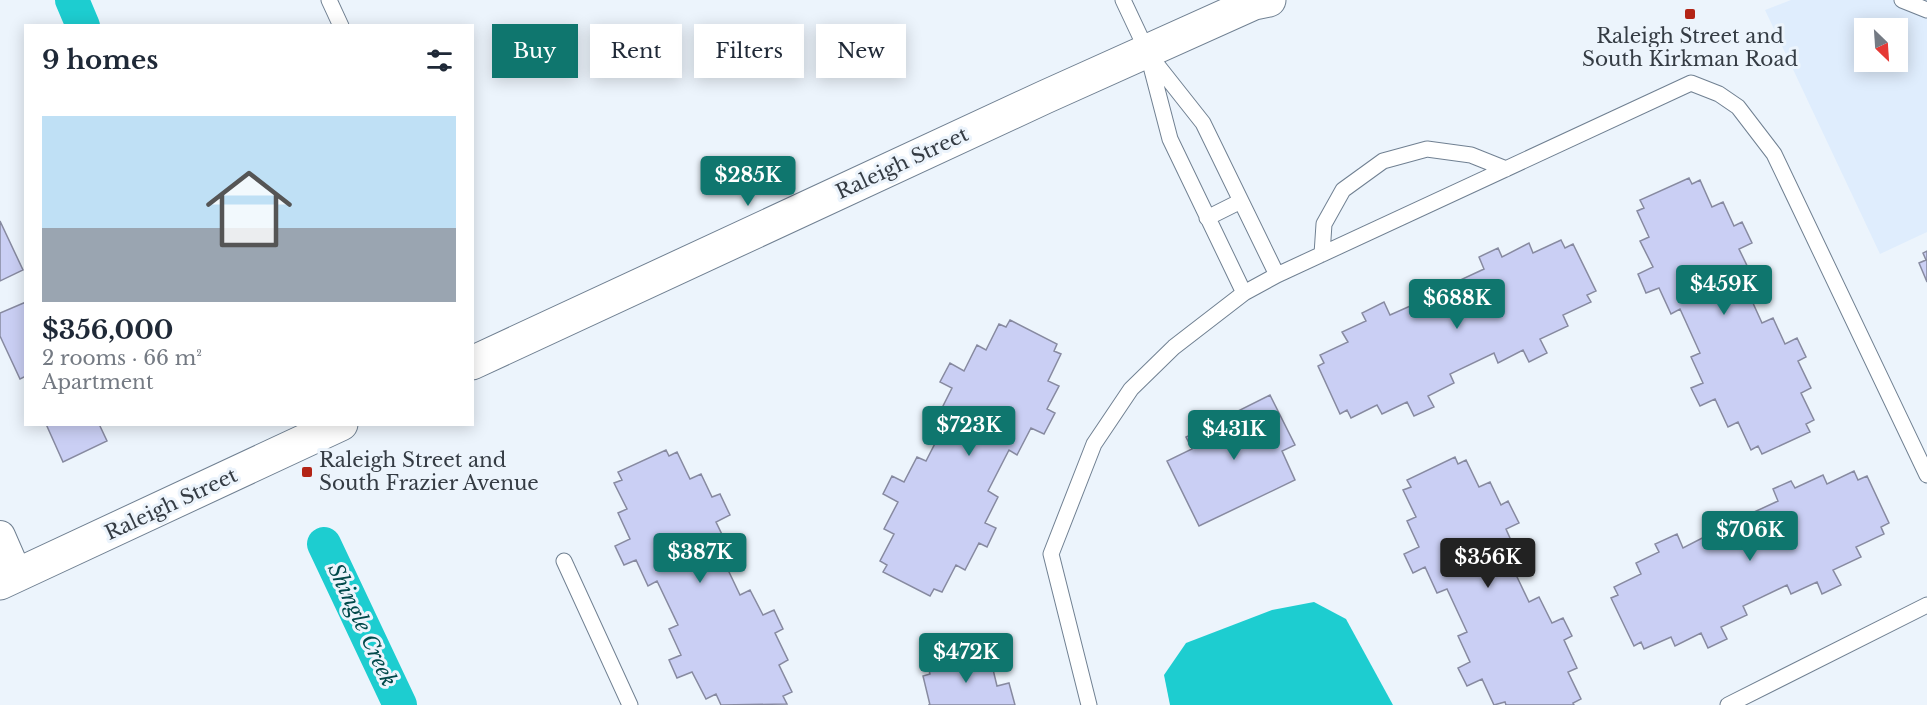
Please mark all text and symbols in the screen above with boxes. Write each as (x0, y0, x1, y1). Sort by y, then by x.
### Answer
marker: Raleigh Street and South Kirkman Road (1683, 7, 1697, 21)
north arrow (1854, 18, 1908, 72)
map controls (1854, 18, 1908, 72)
chip: Buy (492, 24, 578, 78)
chip: Rent (590, 24, 682, 78)
chip: Filters (694, 24, 804, 78)
chip: New (816, 24, 906, 78)
place label: Raleigh Street and South Kirkman Road (1582, 24, 1798, 71)
text: 9 homes (42, 44, 158, 76)
icon: filters (423, 44, 456, 77)
street label: Raleigh Street (832, 122, 972, 204)
icon: home (195, 155, 303, 263)
pin: $285K (706, 156, 790, 207)
text: $285K (715, 163, 781, 187)
pin: $459K (1682, 265, 1766, 316)
text: $459K (1690, 272, 1758, 296)
pin: $688K (1415, 279, 1499, 330)
text: $688K (1423, 286, 1491, 310)
text: $356,000 (42, 314, 173, 346)
text: 2 rooms · 66 m² (42, 346, 202, 370)
text: Apartment (42, 370, 153, 394)
pin: $723K (927, 406, 1011, 457)
pin: $431K (1192, 410, 1276, 461)
text: $723K (936, 413, 1002, 437)
text: $431K (1202, 417, 1266, 441)
place label: Raleigh Street and South Frazier Avenue (319, 448, 539, 495)
street label: Raleigh Street (101, 463, 241, 545)
marker: Raleigh Street and South Frazier Avenue (300, 465, 314, 479)
pin: $706K (1708, 511, 1792, 562)
text: $706K (1716, 518, 1784, 542)
pin: $387K (658, 533, 742, 584)
pin: $356K (1446, 538, 1530, 589)
text: $387K (667, 540, 733, 564)
text: $356K (1454, 545, 1522, 569)
water label: Shingle Creek (322, 559, 402, 691)
pin: $472K (924, 633, 1008, 684)
text: $472K (933, 640, 999, 664)

